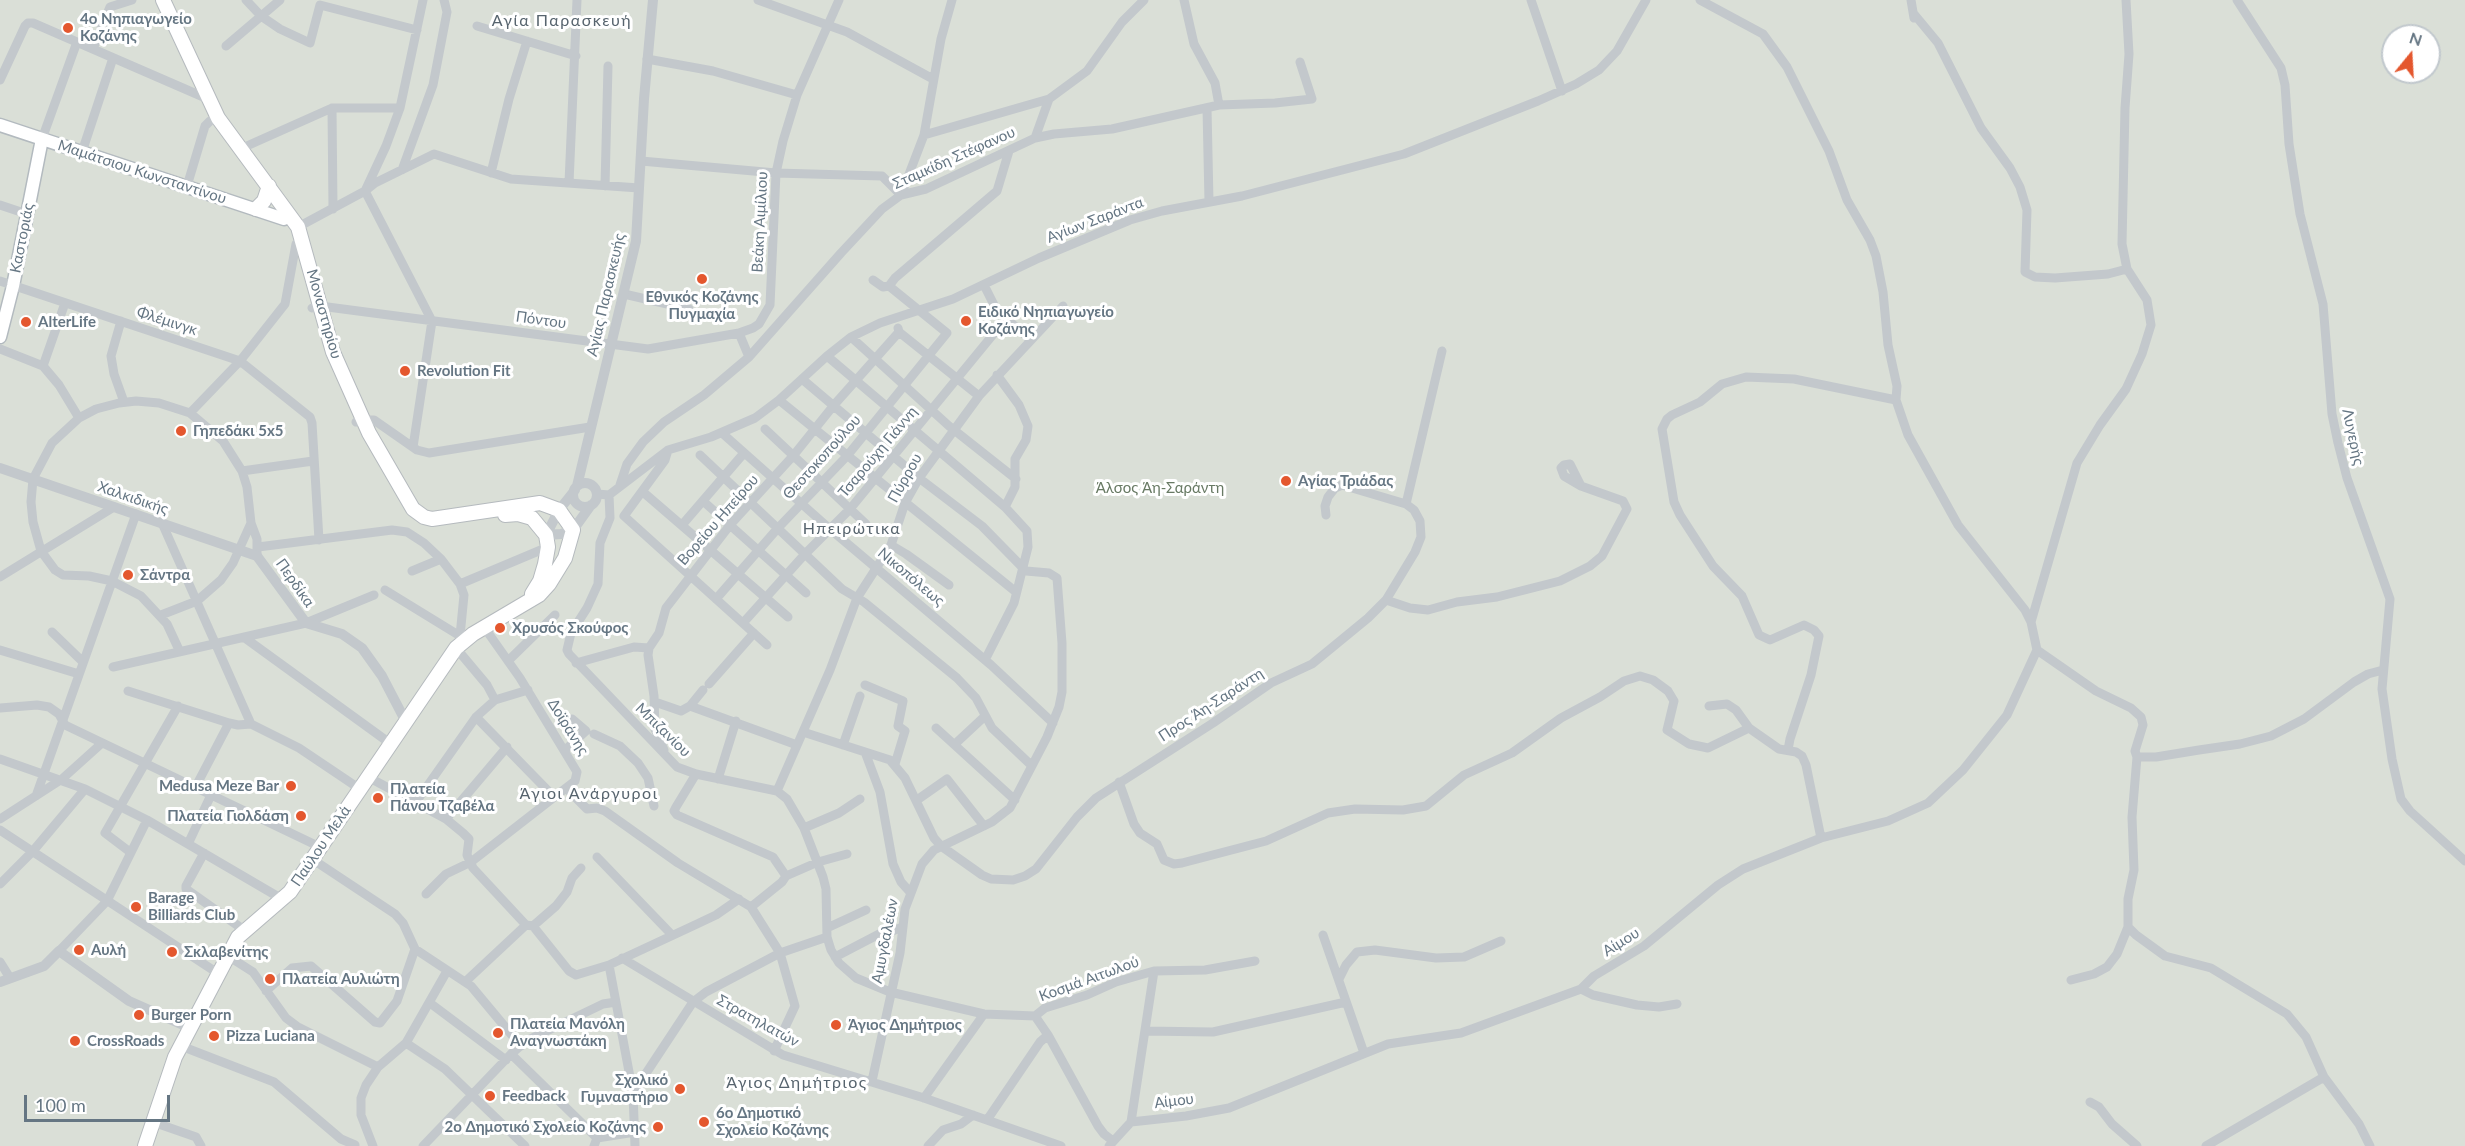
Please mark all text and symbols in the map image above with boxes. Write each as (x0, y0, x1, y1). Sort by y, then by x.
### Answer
place label: 4o Νηπιαγωγείο Κοζάνης (80, 10, 192, 45)
district label: Αγία Παρασκευή (492, 11, 632, 31)
marker: 4o Νηπιαγωγείο Κοζάνης (61, 21, 75, 35)
north arrow (2381, 24, 2441, 84)
text: N (2407, 27, 2425, 49)
street label: Σταμκίδη Στέφανου (890, 123, 1018, 193)
street label: Μαμάτσιου Κωνσταντίνου (55, 136, 229, 208)
street label: Βεάκη Αιμίλιου (748, 171, 772, 273)
street label: Αγίων Σαράντα (1044, 193, 1146, 247)
street label: Καστοριάς (6, 202, 38, 274)
street label: Αγίας Παρασκευής (583, 232, 629, 358)
street label: Μοναστηρίου (303, 267, 345, 361)
marker: Εθνικός Κοζάνης Πυγμαχία (695, 272, 709, 286)
place label: Εθνικός Κοζάνης Πυγμαχία (645, 288, 759, 323)
street label: Φλέμινγκ (134, 303, 200, 339)
place label: Ειδικό Νηπιαγωγείο Κοζάνης (978, 303, 1114, 338)
street label: Πόντου (515, 308, 567, 332)
place label: AlterLife (38, 313, 96, 331)
marker: Ειδικό Νηπιαγωγείο Κοζάνης (959, 314, 973, 328)
marker: AlterLife (19, 315, 33, 329)
place label: Revolution Fit (417, 362, 511, 380)
marker: Revolution Fit (398, 364, 412, 378)
street label: Τσαρούχη Γιάννη (835, 403, 921, 501)
street label: Λυγερής (2338, 407, 2368, 467)
street label: Θεοτοκοπούλου (779, 411, 865, 503)
place label: Γηπεδάκι 5x5 (193, 422, 283, 440)
marker: Γηπεδάκι 5x5 (174, 424, 188, 438)
street label: Πύρρου (884, 450, 926, 506)
street label: Βορείου Ηπείρου (674, 471, 762, 569)
place label: Αγίας Τριάδας (1298, 472, 1393, 490)
marker: Αγίας Τριάδας (1279, 474, 1293, 488)
street label: Χαλκιδικής (95, 478, 171, 518)
park label: Άλσος Άη-Σαράντη (1096, 479, 1224, 497)
district label: Ηπειρώτικα (803, 519, 901, 539)
street label: Νικοπόλεως (874, 544, 948, 610)
street label: Περδίκα (272, 555, 318, 611)
place label: Σάντρα (140, 566, 190, 584)
marker: Σάντρα (121, 568, 135, 582)
place label: Χρυσός Σκούφος (512, 619, 628, 637)
marker: Χρυσός Σκούφος (493, 621, 507, 635)
street label: Προς Άη-Σαράντη (1155, 664, 1267, 746)
street label: Δοϊράνης (544, 695, 592, 759)
street label: Μπιζανίου (632, 699, 694, 761)
place label: Medusa Meze Bar (159, 777, 279, 795)
marker: Medusa Meze Bar (284, 779, 298, 793)
place label: Πλατεία Πάνου Τζαβέλα (390, 780, 495, 815)
district label: Άγιοι Ανάργυροι (520, 784, 658, 804)
marker: Πλατεία Πάνου Τζαβέλα (371, 791, 385, 805)
street label: Παύλου Μελά (287, 802, 355, 890)
place label: Πλατεία Γιολδάση (167, 807, 289, 825)
marker: Πλατεία Γιολδάση (294, 809, 308, 823)
place label: Barage Billiards Club (148, 889, 235, 924)
street label: Αμυγδαλέων (868, 897, 902, 985)
marker: Barage Billiards Club (129, 900, 143, 914)
street label: Αίμου (1599, 924, 1643, 960)
place label: Αυλή (91, 941, 126, 959)
marker: Αυλή (72, 943, 86, 957)
place label: Σκλαβενίτης (184, 943, 268, 961)
marker: Σκλαβενίτης (165, 945, 179, 959)
street label: Κοσμά Αιτωλού (1037, 953, 1141, 1005)
place label: Πλατεία Αυλιώτη (282, 970, 400, 988)
marker: Πλατεία Αυλιώτη (263, 972, 277, 986)
street label: Στρατηλατών (714, 991, 802, 1051)
place label: Burger Porn (151, 1006, 231, 1024)
marker: Burger Porn (132, 1008, 146, 1022)
place label: Πλατεία Μανόλη Αναγνωστάκη (510, 1015, 625, 1050)
place label: Άγιος Δημήτριος (848, 1016, 962, 1034)
marker: Άγιος Δημήτριος (829, 1018, 843, 1032)
marker: Πλατεία Μανόλη Αναγνωστάκη (491, 1026, 505, 1040)
place label: Pizza Luciana (226, 1027, 315, 1045)
marker: Pizza Luciana (207, 1029, 221, 1043)
place label: CrossRoads (87, 1032, 164, 1050)
marker: CrossRoads (68, 1034, 82, 1048)
place label: Σχολικό Γυμναστήριο (581, 1071, 668, 1106)
district label: Άγιος Δημήτριος (726, 1073, 868, 1093)
marker: Σχολικό Γυμναστήριο (673, 1082, 687, 1096)
scale bar (27, 1083, 172, 1121)
place label: Feedback (502, 1087, 566, 1105)
marker: Feedback (483, 1089, 497, 1103)
street label: Αίμου (1153, 1090, 1195, 1112)
text: 100 m (35, 1094, 86, 1116)
place label: 6ο Δημοτικό Σχολείο Κοζάνης (716, 1104, 829, 1139)
marker: 6ο Δημοτικό Σχολείο Κοζάνης (697, 1115, 711, 1129)
place label: 2ο Δημοτικό Σχολείο Κοζάνης (444, 1118, 646, 1136)
marker: 2ο Δημοτικό Σχολείο Κοζάνης (651, 1120, 665, 1134)

